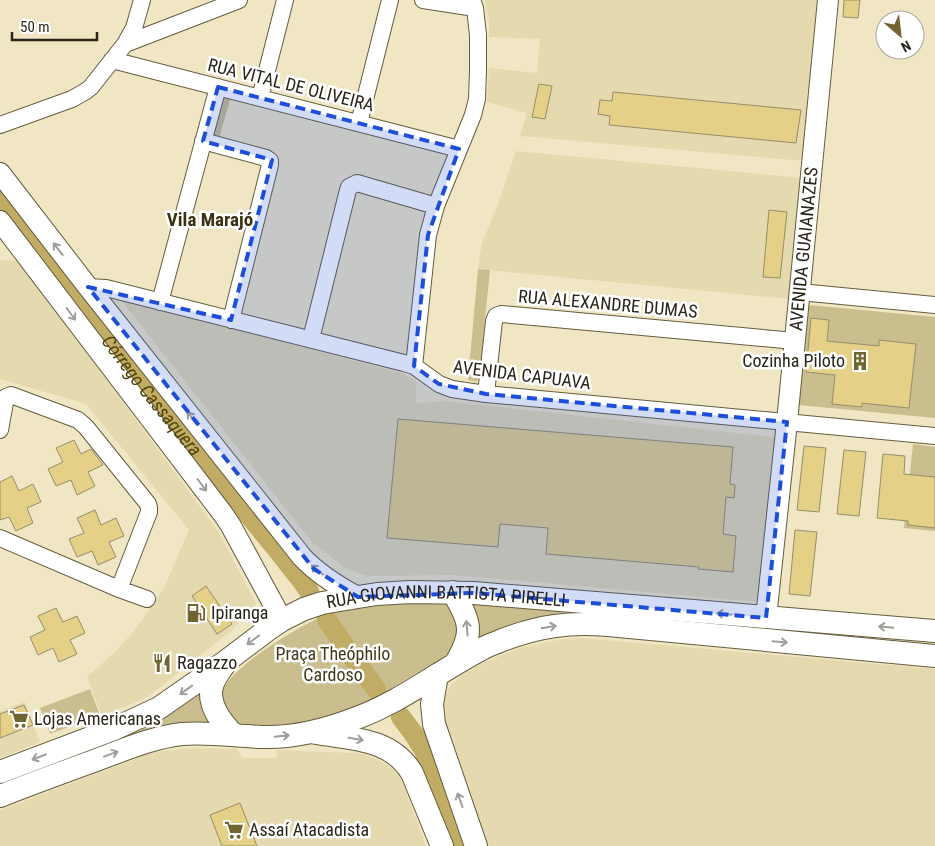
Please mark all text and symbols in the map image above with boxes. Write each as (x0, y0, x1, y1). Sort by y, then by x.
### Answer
scale bar (12, 10, 98, 42)
north arrow (875, 10, 925, 60)
text: 50 m (20, 18, 50, 36)
text: N (899, 37, 914, 56)
street label: RUA VITAL DE OLIVEIRA (206, 54, 377, 116)
street label: AVENIDA GUAIANAZES (785, 166, 822, 332)
district label: Vila Marajó (167, 208, 253, 231)
one-way arrow (53, 243, 64, 256)
street label: RUA ALEXANDRE DUMAS (517, 285, 699, 322)
one-way arrow (66, 307, 77, 320)
water label: Córrego Cassaquera (97, 331, 207, 461)
place label: Cozinha Piloto (742, 350, 845, 371)
building icon: Cozinha Piloto (849, 350, 871, 372)
street label: AVENIDA CAPUAVA (452, 356, 593, 393)
one-way arrow (186, 412, 197, 425)
one-way arrow (196, 478, 207, 491)
one-way arrow (311, 565, 324, 576)
street label: RUA GIOVANNI BATTISTA PIRELLI (325, 581, 567, 612)
fuel station icon: Ipiranga (185, 602, 207, 624)
place label: Ipiranga (211, 602, 268, 623)
one-way arrow (717, 609, 733, 619)
one-way arrow (463, 620, 472, 636)
one-way arrow (540, 621, 556, 631)
one-way arrow (879, 623, 895, 632)
one-way arrow (247, 635, 260, 646)
one-way arrow (772, 637, 788, 646)
park label: Praça Theóphilo Cardoso (276, 643, 390, 685)
restaurant icon: Ragazzo (151, 652, 173, 674)
place label: Ragazzo (177, 652, 237, 673)
one-way arrow (179, 685, 193, 695)
supermarket icon: Lojas Americanas (8, 708, 30, 730)
place label: Lojas Americanas (34, 708, 161, 729)
one-way arrow (274, 731, 290, 741)
one-way arrow (348, 735, 364, 745)
one-way arrow (103, 749, 118, 758)
one-way arrow (32, 753, 47, 763)
one-way arrow (455, 793, 464, 808)
supermarket icon: Assaí Atacadista (223, 819, 245, 841)
place label: Assaí Atacadista (249, 819, 369, 840)

